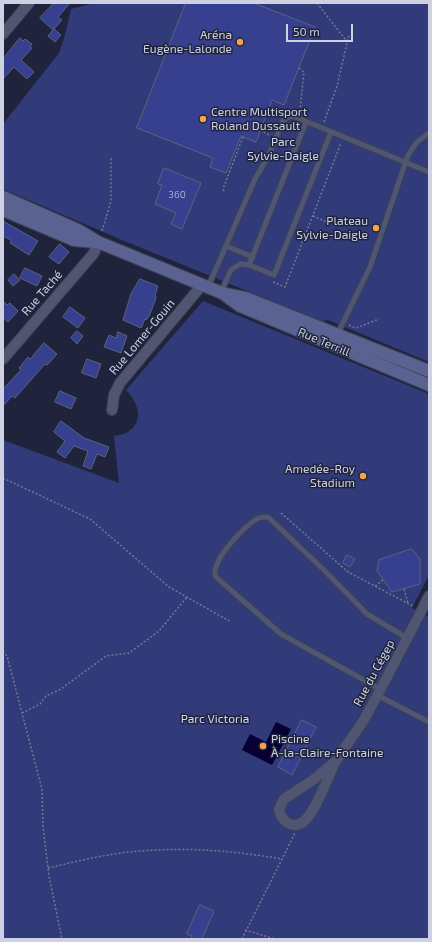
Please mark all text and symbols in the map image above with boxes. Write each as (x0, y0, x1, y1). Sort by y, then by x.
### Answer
scale bar (288, 16, 355, 42)
text: 50 m (293, 24, 320, 38)
place label: Aréna Eugène-Lalonde (143, 28, 232, 56)
marker: Aréna Eugène-Lalonde (235, 37, 245, 47)
place label: Centre Multisport Roland Dussault (211, 105, 307, 133)
marker: Centre Multisport Roland Dussault (198, 114, 208, 124)
park label: Parc Sylvie-Daigle (247, 135, 319, 163)
house number: 360 (168, 189, 186, 201)
place label: Plateau Sylvie-Daigle (296, 214, 368, 242)
marker: Plateau Sylvie-Daigle (371, 223, 381, 233)
street label: Rue Taché (18, 267, 66, 319)
street label: Rue Lomer-Gouin (106, 296, 178, 378)
street label: Rue Terrill (296, 325, 352, 359)
place label: Amedée-Roy Stadium (285, 462, 355, 490)
marker: Amedée-Roy Stadium (358, 471, 368, 481)
street label: Rue du Cégep (350, 637, 398, 709)
park label: Parc Victoria (181, 712, 249, 726)
place label: Piscine À-la-Claire-Fontaine (271, 732, 383, 760)
marker: Piscine À-la-Claire-Fontaine (258, 741, 268, 751)

